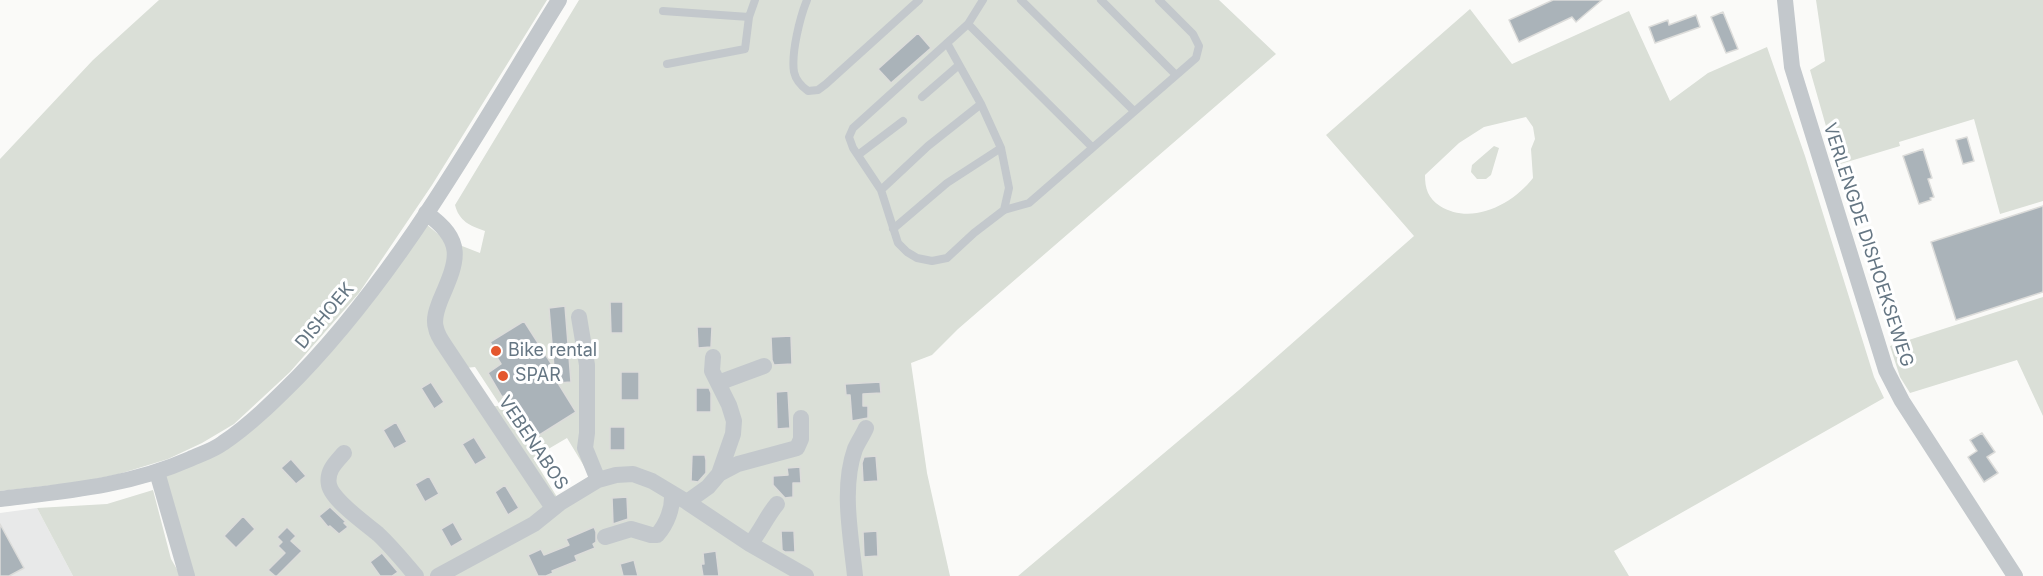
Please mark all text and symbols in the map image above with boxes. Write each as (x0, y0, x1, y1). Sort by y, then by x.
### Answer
street label: VERLENGDE DISHOEKSEWEG (1818, 120, 1918, 370)
street label: DISHOEK (291, 279, 359, 353)
place label: Bike rental (508, 340, 597, 362)
marker: Bike rental (489, 344, 503, 358)
place label: SPAR (515, 365, 561, 387)
marker: SPAR (496, 369, 510, 383)
street label: VEBENABOS (494, 392, 572, 494)

